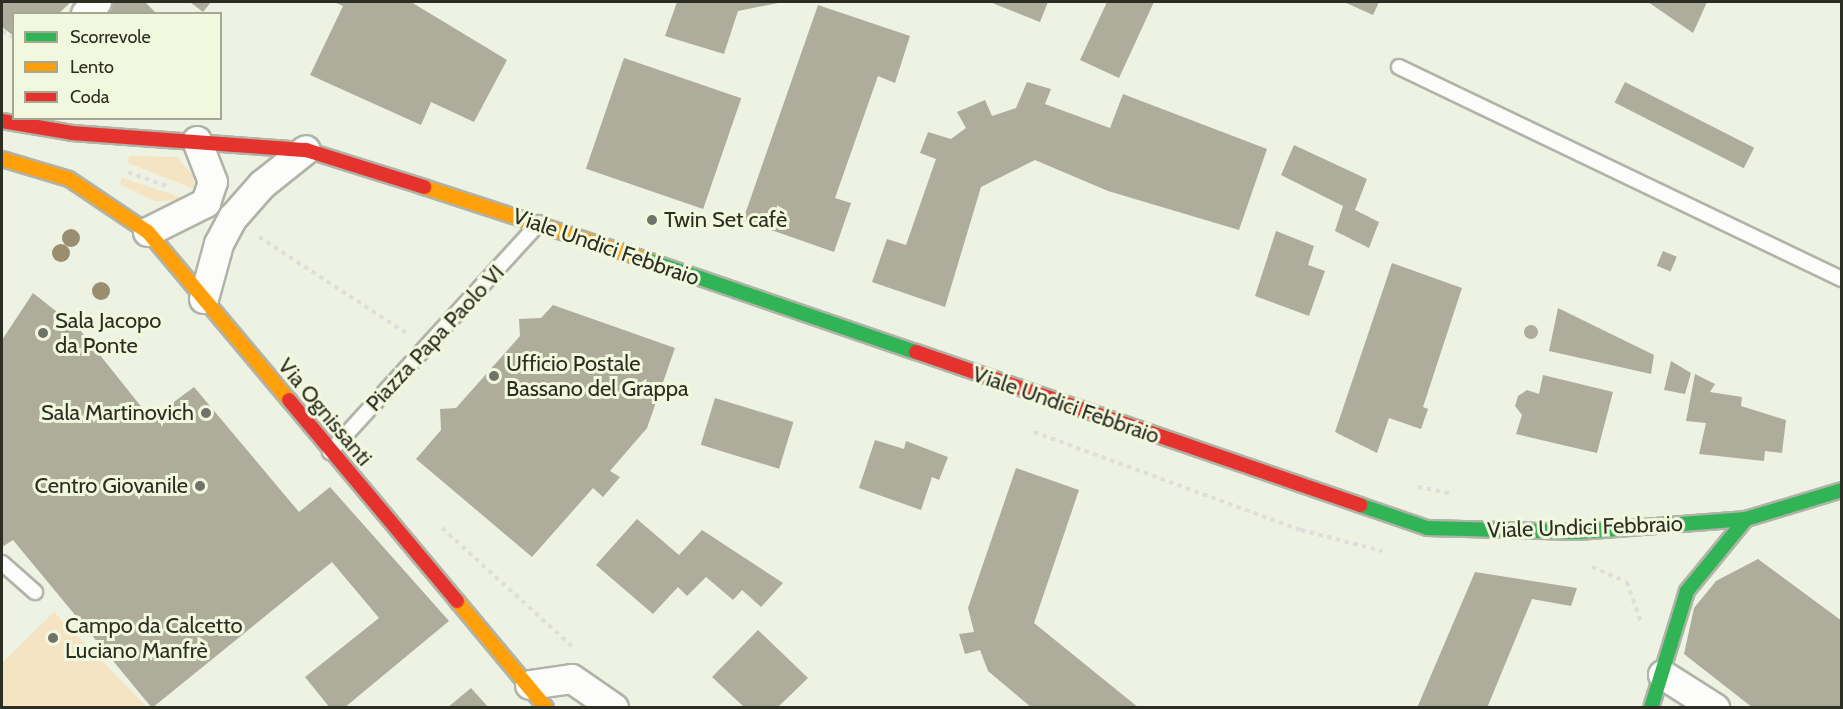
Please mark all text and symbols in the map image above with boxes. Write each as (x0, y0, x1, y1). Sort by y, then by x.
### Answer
legend (12, 12, 222, 120)
text: Scorrevole (70, 26, 151, 48)
text: Lento (70, 56, 114, 78)
text: Coda (70, 86, 109, 108)
street label: Viale Undici Febbraio (509, 203, 703, 291)
place label: Twin Set cafè (664, 207, 787, 233)
marker: Twin Set cafè (645, 213, 659, 227)
street label: Piazza Papa Paolo VI (360, 259, 510, 417)
place label: Sala Jacopo da Ponte (55, 307, 161, 358)
marker: Sala Jacopo da Ponte (36, 326, 50, 340)
place label: Ufficio Postale Bassano del Grappa (506, 350, 689, 402)
street label: Via Ognissanti (272, 353, 378, 471)
street label: Viale Undici Febbraio (969, 361, 1163, 449)
marker: Ufficio Postale Bassano del Grappa (487, 369, 501, 383)
place label: Sala Martinovich (41, 400, 194, 426)
marker: Sala Martinovich (199, 406, 213, 420)
place label: Centro Giovanile (34, 473, 188, 499)
marker: Centro Giovanile (193, 479, 207, 493)
street label: Viale Undici Febbraio (1487, 510, 1683, 544)
place label: Campo da Calcetto Luciano Manfrè (65, 612, 243, 664)
marker: Campo da Calcetto Luciano Manfrè (46, 631, 60, 645)

